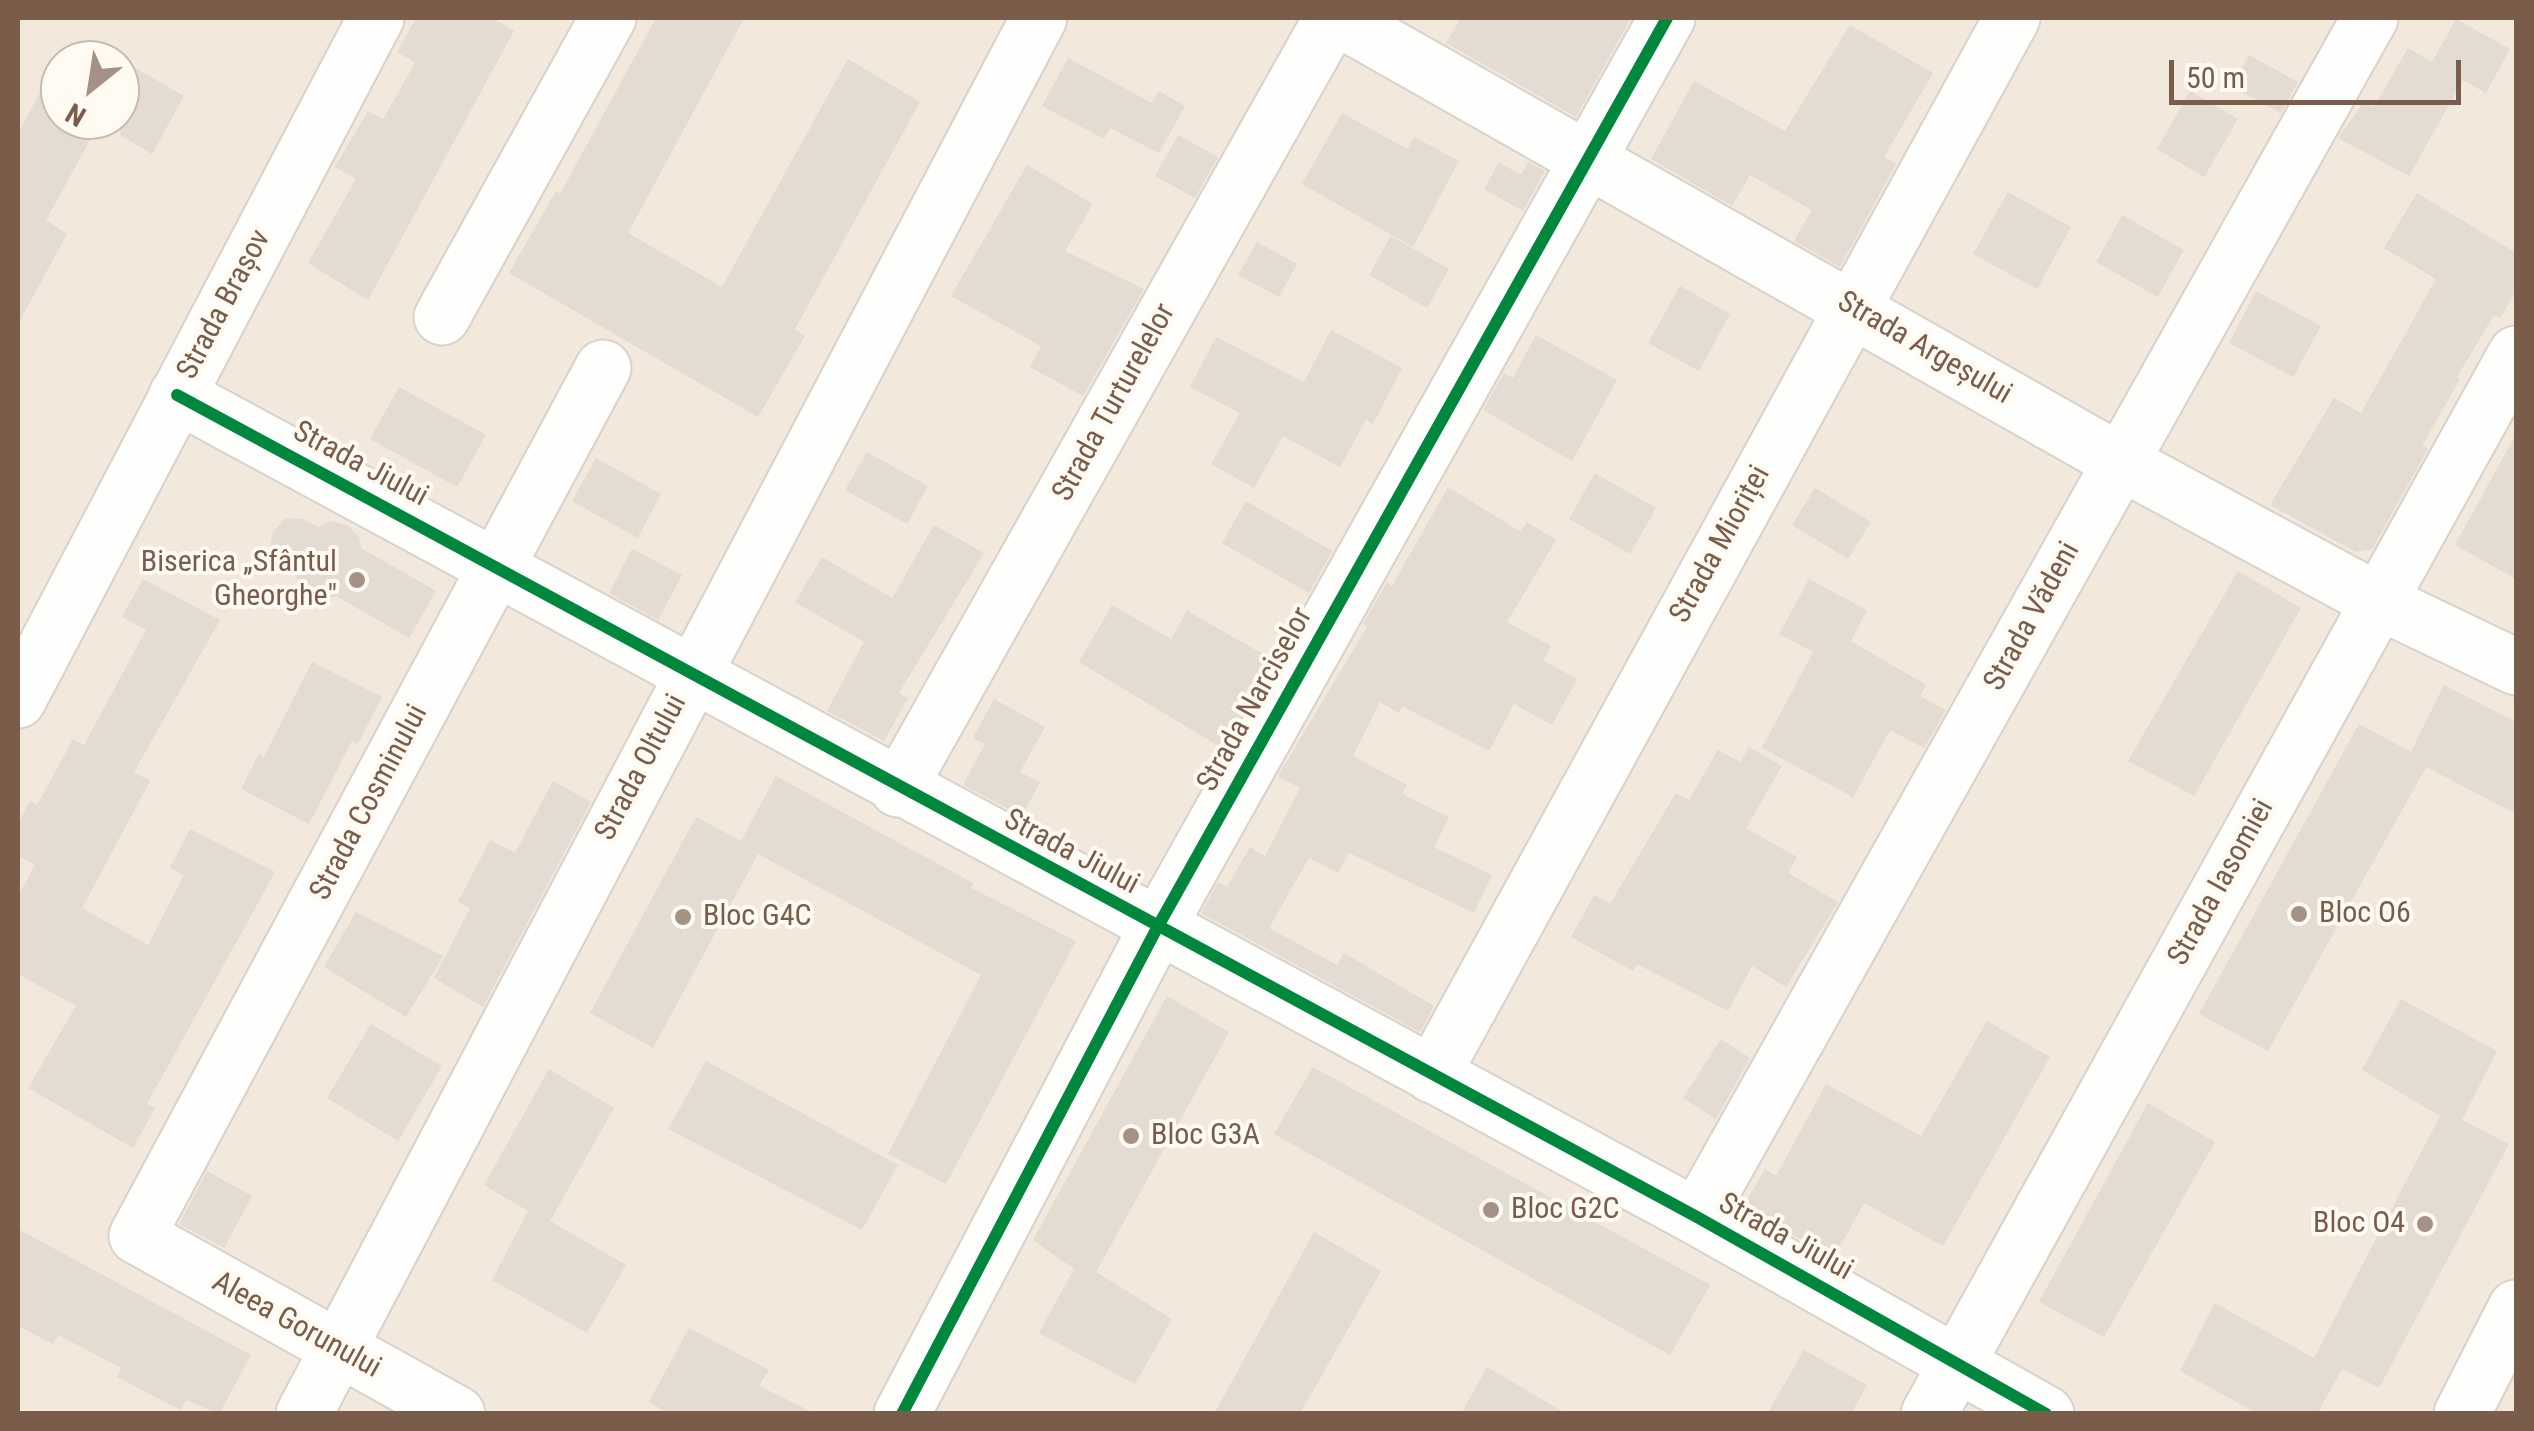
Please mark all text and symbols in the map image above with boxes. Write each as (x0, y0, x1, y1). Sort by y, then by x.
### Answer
north arrow (40, 40, 140, 140)
scale bar (2174, 40, 2466, 102)
text: 50 m (2186, 60, 2245, 95)
text: N (60, 96, 91, 133)
street label: Strada Brașov (171, 224, 279, 386)
street label: Strada Argeșului (1831, 285, 2017, 413)
street label: Strada Turturelelor (1046, 298, 1184, 508)
street label: Strada Jiului (286, 414, 434, 516)
street label: Strada Mioriței (1663, 460, 1779, 630)
street label: Strada Vădeni (1977, 536, 2089, 698)
place label: Biserica „Sfântul Gheorghe" (141, 545, 337, 616)
marker: Biserica „Sfântul Gheorghe" (346, 569, 368, 591)
street label: Strada Narciselor (1191, 602, 1321, 798)
street label: Strada Oltului (589, 689, 695, 847)
street label: Strada Cosminului (303, 699, 437, 907)
street label: Strada Iasomiei (2162, 794, 2282, 972)
street label: Strada Jiului (997, 802, 1145, 904)
place label: Bloc O6 (2319, 896, 2411, 932)
place label: Bloc G4C (703, 899, 812, 935)
marker: Bloc O6 (2288, 903, 2310, 925)
marker: Bloc G4C (672, 906, 694, 928)
place label: Bloc G3A (1151, 1118, 1260, 1154)
marker: Bloc G3A (1120, 1125, 1142, 1147)
street label: Strada Jiului (1712, 1186, 1858, 1290)
place label: Bloc G2C (1511, 1192, 1620, 1228)
marker: Bloc G2C (1480, 1199, 1502, 1221)
place label: Bloc O4 (2313, 1206, 2405, 1242)
marker: Bloc O4 (2414, 1213, 2436, 1235)
street label: Aleea Gorunului (205, 1265, 387, 1387)

